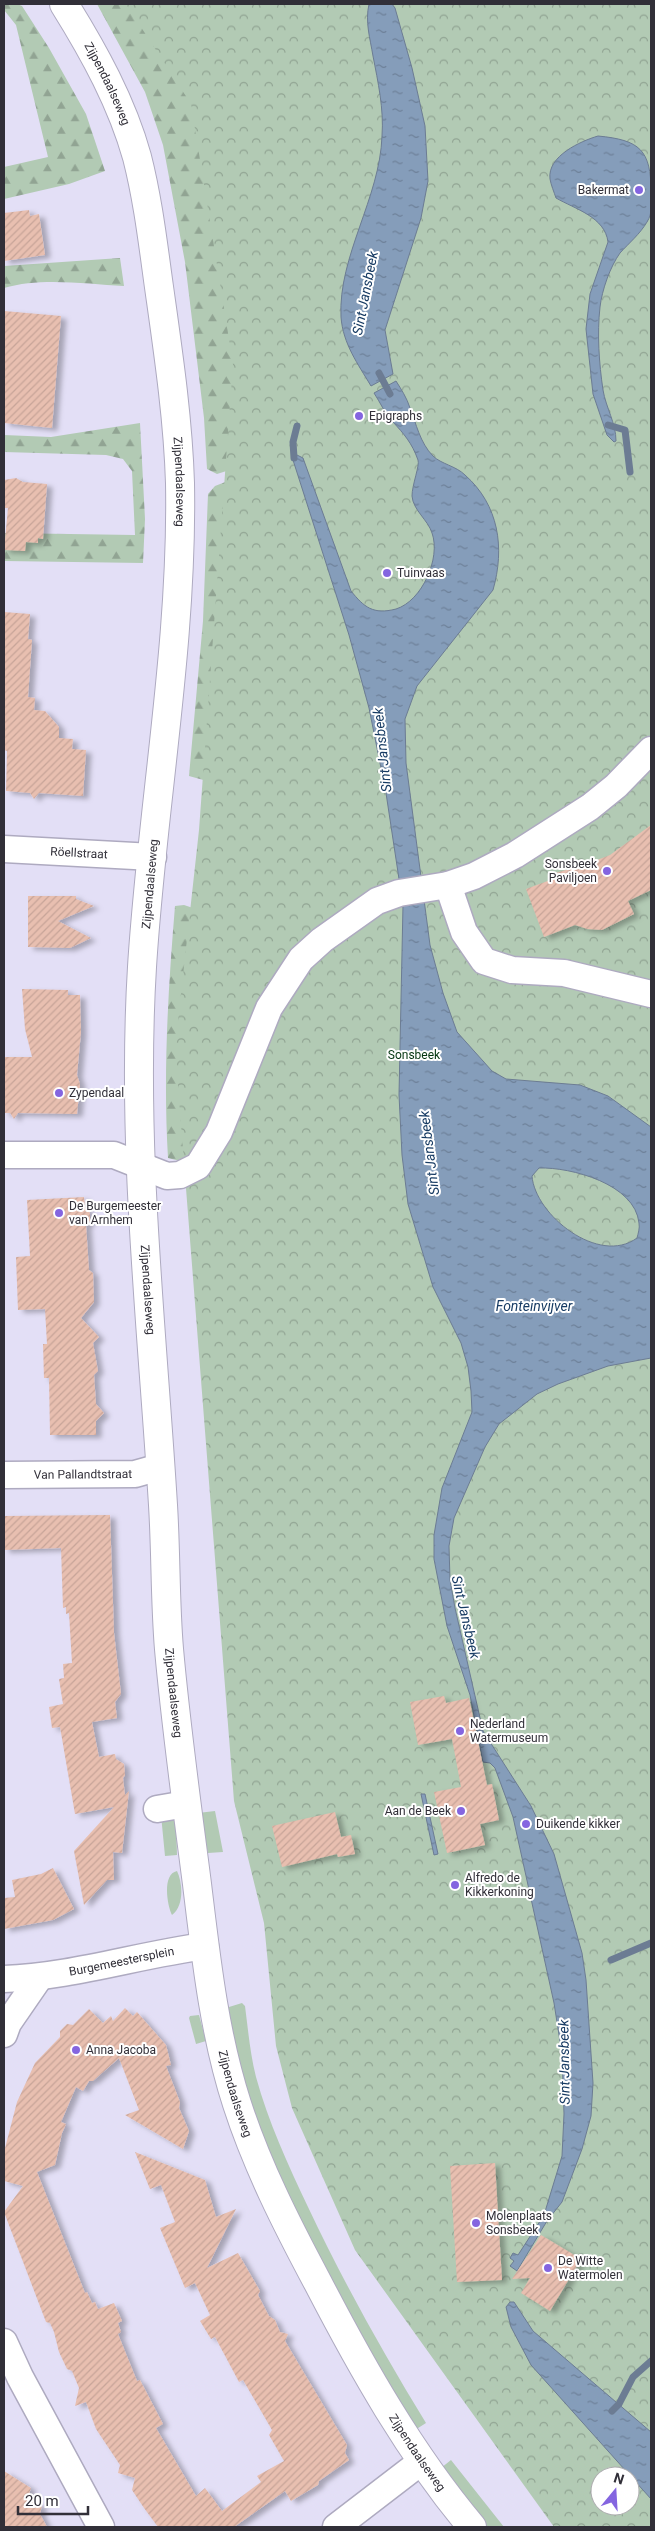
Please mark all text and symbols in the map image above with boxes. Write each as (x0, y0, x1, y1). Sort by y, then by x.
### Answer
street label: Zijpendaalseweg (81, 40, 133, 127)
place label: Bakermat (578, 183, 629, 197)
marker: Bakermat (633, 184, 645, 196)
water label: Sint Jansbeek (349, 249, 381, 336)
place label: Epigraphs (369, 409, 422, 423)
marker: Epigraphs (353, 410, 365, 422)
street label: Zijpendaalseweg (170, 436, 187, 527)
place label: Tuinvaas (397, 566, 445, 580)
marker: Tuinvaas (381, 567, 393, 579)
water label: Sint Jansbeek (369, 706, 394, 793)
street label: Zijpendaalseweg (139, 838, 161, 930)
street label: Röellstraat (50, 844, 108, 862)
place label: Sonsbeek Paviljoen (545, 857, 598, 885)
marker: Sonsbeek Paviljoen (601, 865, 613, 877)
park label: Sonsbeek (388, 1048, 441, 1062)
place label: Zypendaal (69, 1086, 124, 1100)
marker: Zypendaal (53, 1087, 65, 1099)
water label: Sint Jansbeek (416, 1109, 442, 1196)
place label: De Burgemeester van Arnhem (69, 1199, 161, 1227)
marker: De Burgemeester van Arnhem (53, 1207, 65, 1219)
street label: Zijpendaalseweg (138, 1244, 158, 1335)
water label: Fonteinvijver (496, 1298, 573, 1314)
street label: Van Pallandtstraat (34, 1467, 132, 1482)
water label: Sint Jansbeek (449, 1574, 484, 1661)
street label: Zijpendaalseweg (162, 1647, 185, 1739)
place label: Nederland Watermuseum (470, 1717, 548, 1745)
marker: Nederland Watermuseum (454, 1725, 466, 1737)
place label: Aan de Beek (385, 1804, 452, 1818)
marker: Aan de Beek (455, 1805, 467, 1817)
place label: Duikende kikker (536, 1817, 620, 1831)
marker: Duikende kikker (520, 1818, 532, 1830)
place label: Alfredo de Kikkerkoning (465, 1871, 534, 1899)
marker: Alfredo de Kikkerkoning (449, 1879, 461, 1891)
street label: Burgemeestersplein (68, 1944, 175, 1979)
water label: Sint Jansbeek (555, 2018, 573, 2105)
place label: Anna Jacoba (86, 2043, 156, 2057)
marker: Anna Jacoba (70, 2044, 82, 2056)
street label: Zijpendaalseweg (216, 2049, 255, 2139)
place label: Molenplaats Sonsbeek (486, 2209, 552, 2237)
marker: Molenplaats Sonsbeek (470, 2217, 482, 2229)
place label: De Witte Watermolen (558, 2254, 623, 2282)
marker: De Witte Watermolen (542, 2262, 554, 2274)
street label: Zijpendaalseweg (386, 2411, 448, 2494)
north arrow (590, 2466, 640, 2516)
text: N (612, 2469, 626, 2488)
scale bar (18, 2484, 88, 2516)
text: 20 m (25, 2492, 59, 2510)

